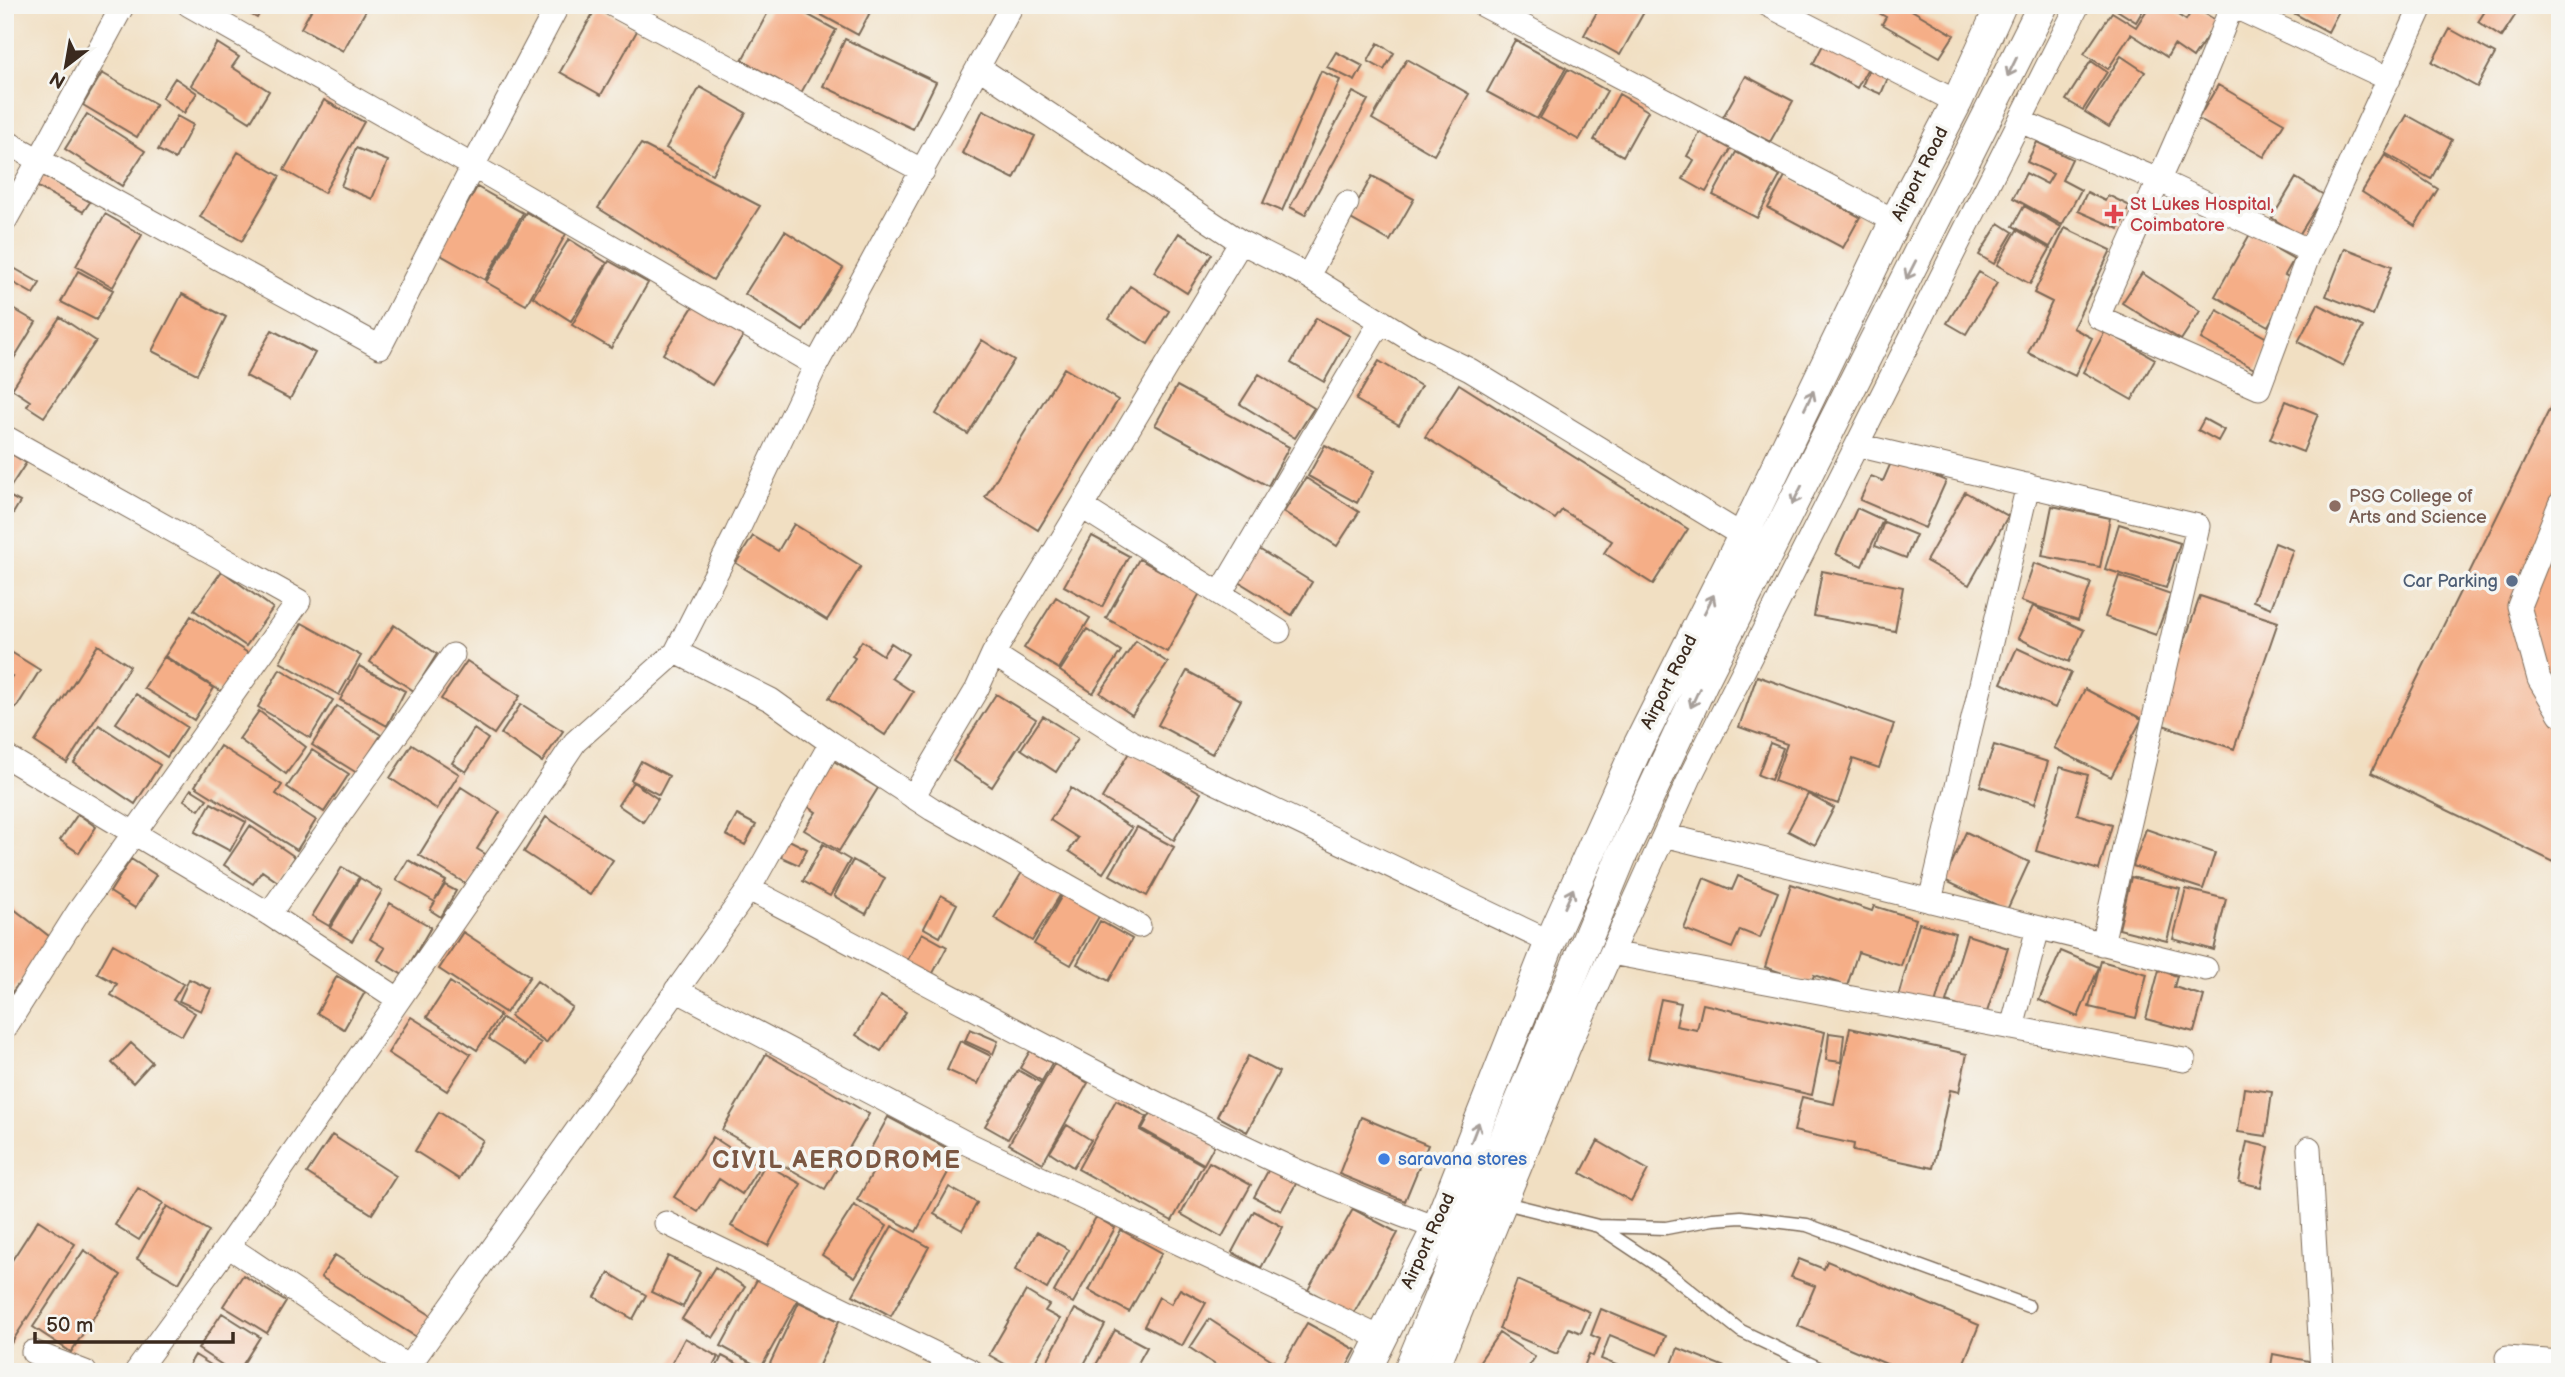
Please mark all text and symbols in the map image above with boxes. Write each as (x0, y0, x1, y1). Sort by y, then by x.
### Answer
north arrow (32, 32, 102, 102)
one-way arrow (2005, 56, 2019, 76)
text: N (46, 66, 70, 93)
street label: Airport Road (1887, 123, 1953, 225)
place label: St Lukes Hospital, Coimbatore (2130, 194, 2274, 236)
marker: St Lukes Hospital, Coimbatore (2104, 204, 2124, 224)
one-way arrow (1904, 259, 1918, 280)
one-way arrow (1802, 390, 1816, 411)
one-way arrow (1790, 484, 1804, 505)
place label: PSG College of Arts and Science (2349, 486, 2487, 528)
marker: PSG College of Arts and Science (2327, 498, 2343, 514)
place label: Car Parking (2403, 571, 2498, 592)
marker: Car Parking (2504, 573, 2520, 589)
one-way arrow (1702, 594, 1716, 615)
street label: Airport Road (1636, 631, 1702, 733)
one-way arrow (1688, 687, 1701, 708)
one-way arrow (1563, 888, 1576, 909)
one-way arrow (1470, 1121, 1483, 1143)
district label: CIVIL AERODROME (712, 1146, 962, 1175)
place label: saravana stores (1398, 1149, 1527, 1170)
marker: saravana stores (1376, 1151, 1392, 1167)
street label: Airport Road (1397, 1190, 1459, 1292)
scale bar (35, 1300, 233, 1344)
text: 50 m (46, 1313, 93, 1338)

